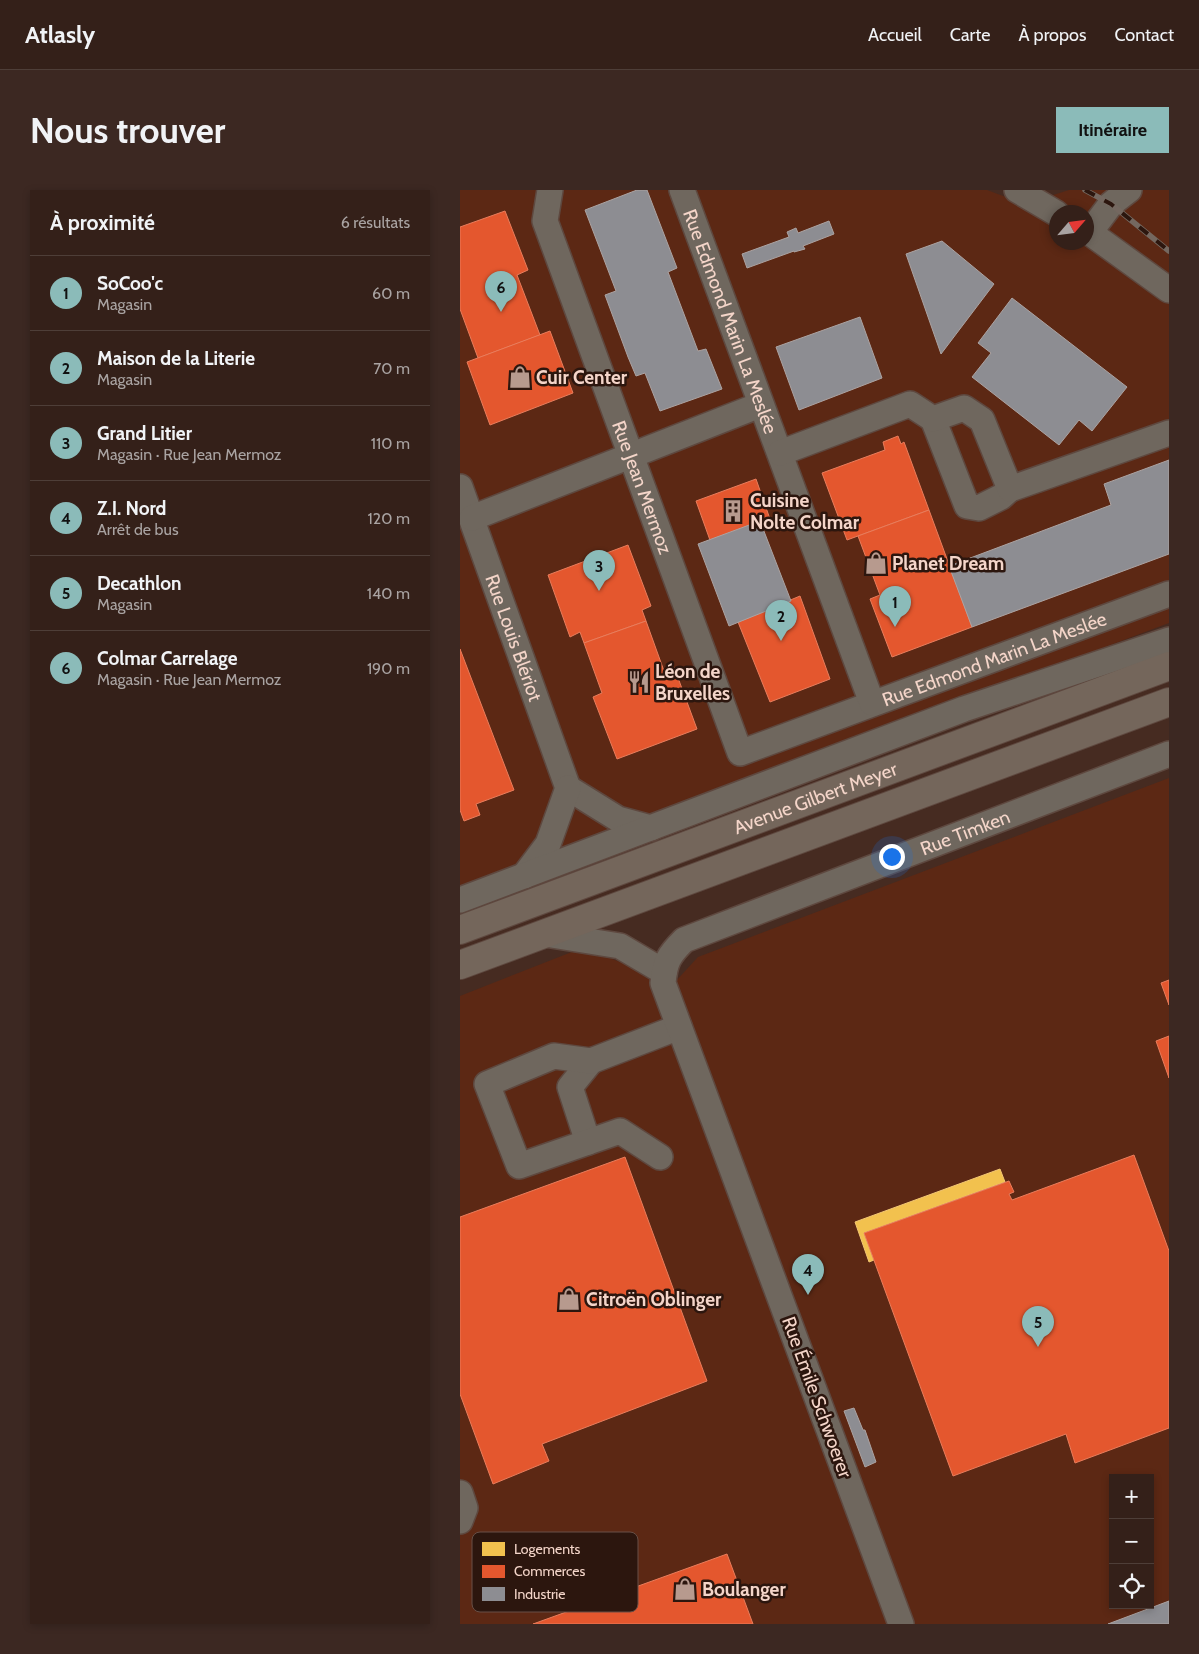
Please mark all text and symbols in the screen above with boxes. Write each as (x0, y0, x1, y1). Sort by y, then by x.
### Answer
text: Atlasly (25, 20, 95, 49)
text: Accueil (868, 24, 922, 46)
text: Carte (950, 24, 990, 46)
text: À propos (1018, 24, 1086, 46)
text: Contact (1114, 24, 1174, 46)
button: Itinéraire (1056, 107, 1169, 153)
text: Nous trouver (30, 109, 225, 152)
north arrow (1049, 205, 1094, 250)
street label: Rue Edmond Marin La Meslée (679, 206, 783, 437)
text: À proximité (50, 210, 155, 235)
text: 6 résultats (341, 213, 410, 232)
pin: 6 (485, 271, 517, 312)
text: SoCoo'c (97, 272, 163, 295)
text: 1 (63, 284, 69, 303)
text: 60 m (372, 284, 410, 303)
text: Magasin (97, 295, 152, 314)
text: Maison de la Literie (97, 347, 255, 370)
text: 2 (62, 359, 70, 378)
text: 70 m (373, 359, 410, 378)
shop icon: Cuir Center (507, 364, 533, 390)
place label: Cuir Center (536, 366, 628, 389)
text: Magasin (97, 370, 152, 389)
street label: Rue Jean Mermoz (608, 417, 678, 557)
text: Grand Litier (97, 422, 192, 445)
text: 3 (62, 434, 70, 453)
text: 110 m (371, 434, 410, 453)
text: Magasin · Rue Jean Mermoz (97, 445, 281, 464)
place label: Cuisine Nolte Colmar (750, 489, 860, 534)
text: Z.I. Nord (97, 497, 166, 520)
building icon: Cuisine Nolte Colmar (720, 498, 746, 524)
text: 4 (61, 509, 71, 528)
text: 120 m (368, 509, 410, 528)
text: Arrêt de bus (97, 520, 179, 539)
pin: 3 (583, 550, 615, 591)
shop icon: Planet Dream (863, 550, 889, 576)
place label: Planet Dream (892, 552, 1004, 575)
street label: Rue Louis Blériot (481, 571, 548, 705)
text: Decathlon (97, 572, 182, 595)
text: 5 (62, 584, 70, 603)
text: 140 m (367, 584, 410, 603)
pin: 1 (879, 586, 911, 627)
text: Magasin (97, 595, 152, 614)
pin: 2 (765, 600, 797, 641)
street label: Rue Edmond Marin La Meslée (879, 607, 1110, 711)
text: Colmar Carrelage (97, 647, 238, 670)
text: 6 (62, 659, 71, 678)
text: 190 m (367, 659, 410, 678)
place label: Léon de Bruxelles (655, 660, 730, 705)
restaurant icon: Léon de Bruxelles (626, 669, 652, 695)
text: Magasin · Rue Jean Mermoz (97, 670, 281, 689)
street label: Avenue Gilbert Meyer (730, 757, 900, 839)
street label: Rue Timken (917, 805, 1013, 860)
your location (879, 844, 905, 870)
pin: 4 (792, 1254, 824, 1295)
shop icon: Citroën Oblinger (556, 1286, 582, 1312)
place label: Citroën Oblinger (586, 1288, 722, 1311)
pin: 5 (1022, 1306, 1054, 1347)
street label: Rue Émile Schwoerer (777, 1313, 858, 1481)
map controls (1109, 1474, 1154, 1609)
button: + (1109, 1474, 1154, 1519)
button: − (1109, 1519, 1154, 1564)
legend (472, 1532, 638, 1612)
text: Logements (514, 1540, 581, 1558)
text: Commerces (514, 1562, 586, 1580)
button: locate (1109, 1564, 1154, 1609)
shop icon: Boulanger (672, 1576, 698, 1602)
place label: Boulanger (702, 1578, 786, 1601)
text: Industrie (514, 1585, 565, 1603)

